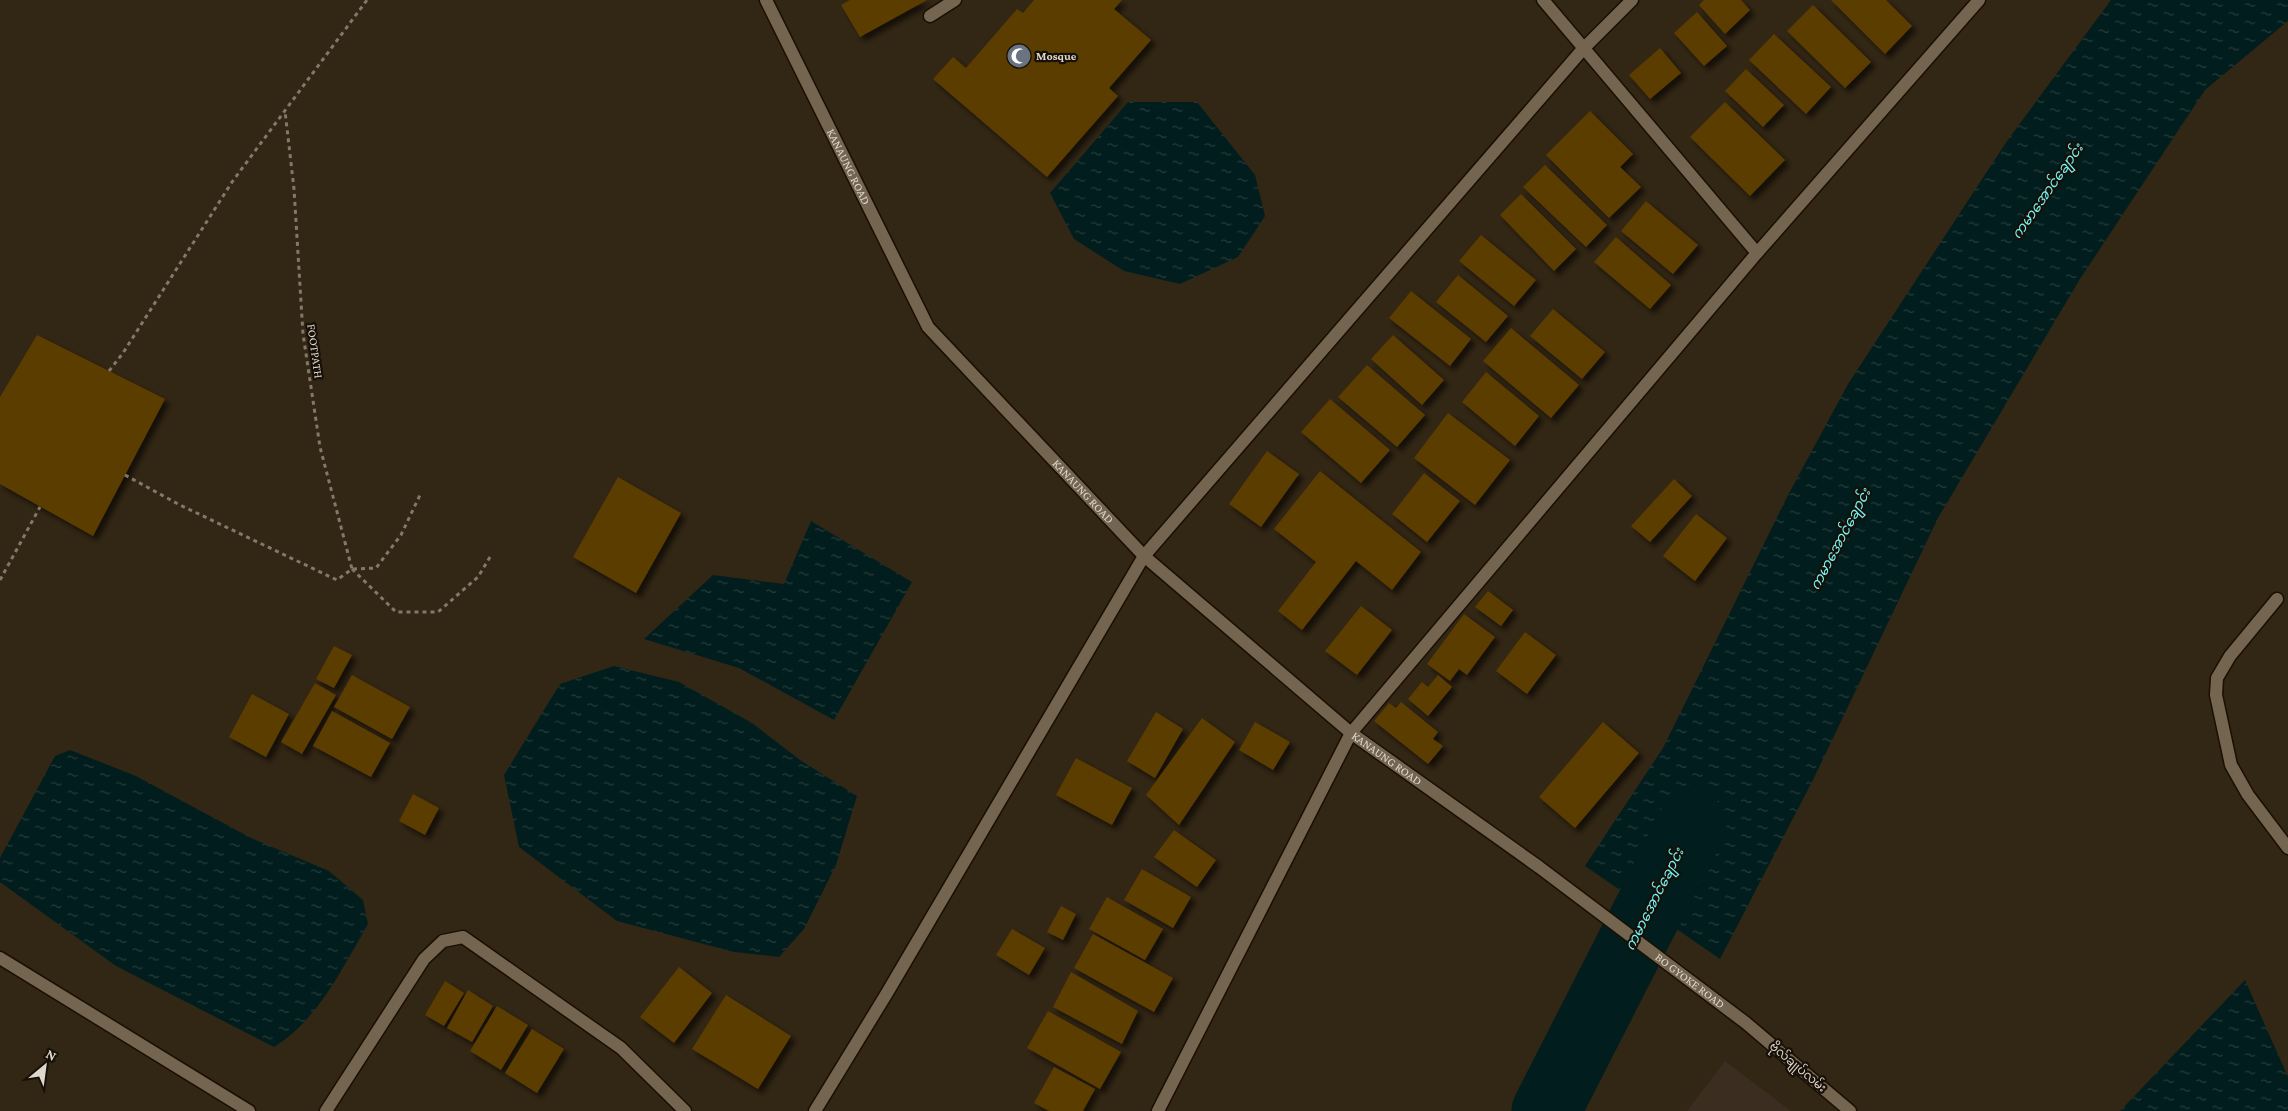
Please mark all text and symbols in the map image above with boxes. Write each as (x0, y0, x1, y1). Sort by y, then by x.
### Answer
mosque icon: Mosque (1006, 43, 1032, 69)
place label: Mosque (1036, 49, 1077, 63)
street label: KANAUNG ROAD (824, 126, 873, 207)
water label: ကမာအောင်ချောင်း (2006, 138, 2090, 244)
street label: FOOTPATH (304, 323, 326, 379)
street label: KANAUNG ROAD (1050, 456, 1117, 526)
water label: ကမာအောင်ချောင်း (1805, 484, 1878, 594)
street label: KANAUNG ROAD (1349, 729, 1425, 788)
water label: ကမာအောင်ချောင်း (1620, 843, 1691, 955)
street label: BO GYOKE ROAD (1652, 950, 1728, 1011)
street label: ဗိုလ်ချုပ်လမ်း (1765, 1038, 1831, 1097)
north arrow (20, 1041, 70, 1091)
text: N (43, 1045, 60, 1064)

